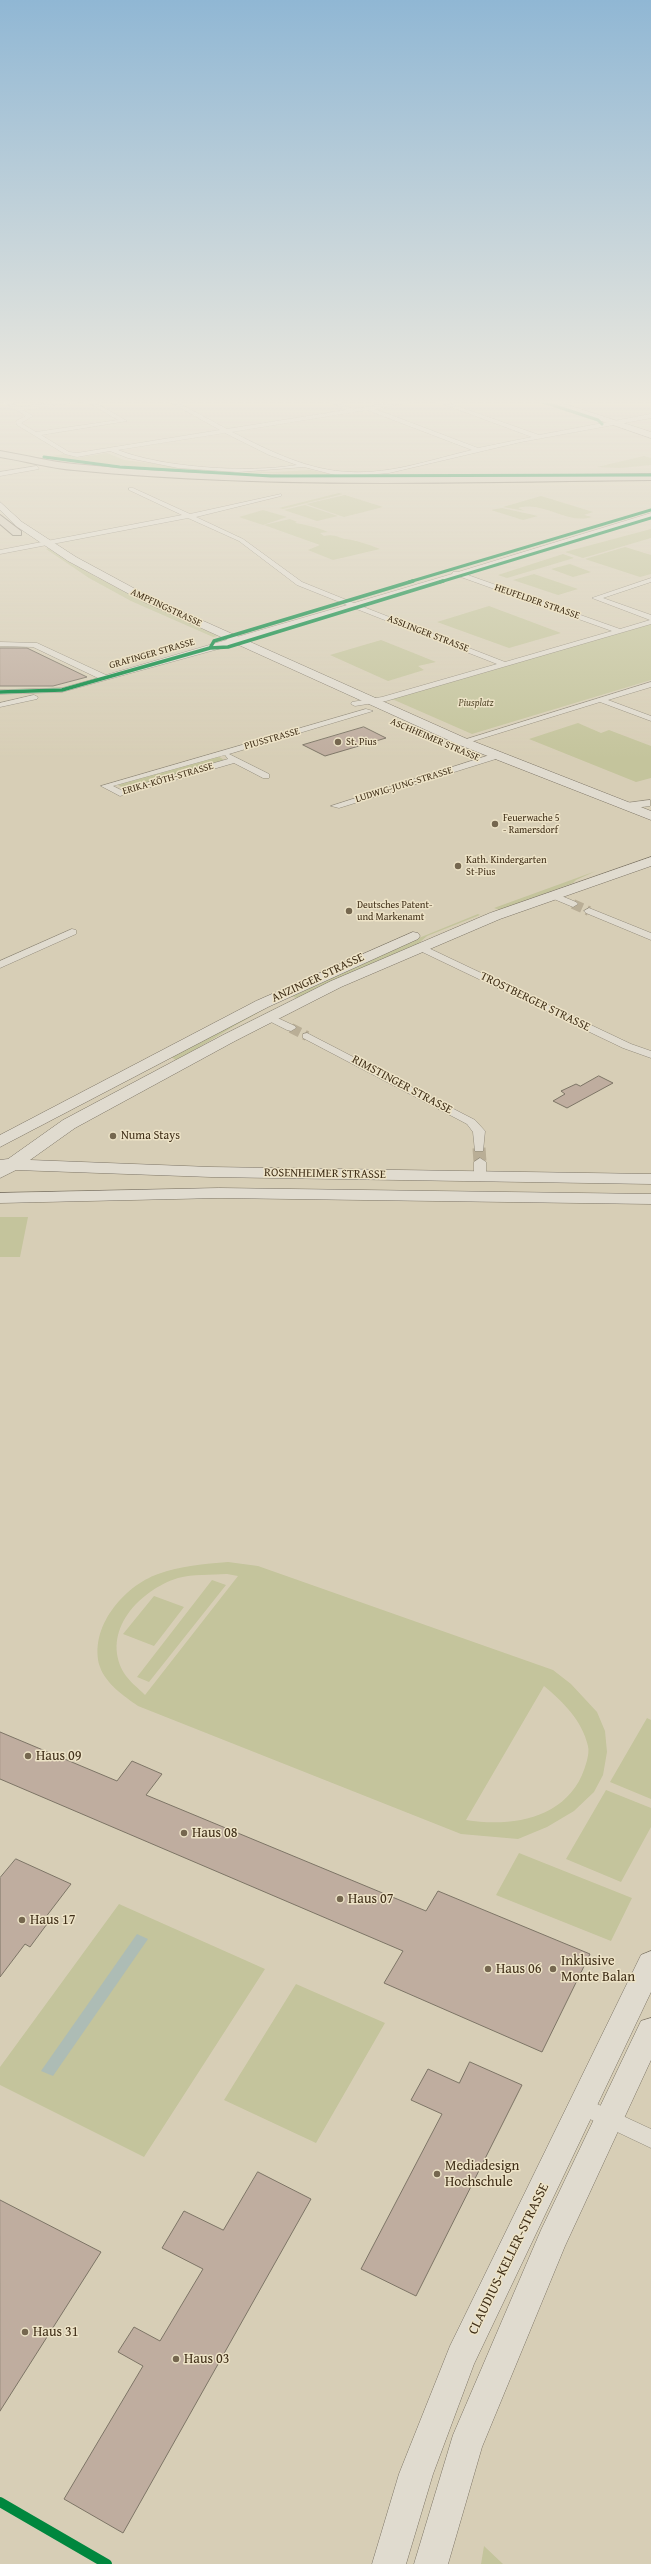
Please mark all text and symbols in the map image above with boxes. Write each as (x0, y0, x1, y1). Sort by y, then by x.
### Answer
street label: HEUFELDER STRASSE (493, 582, 581, 622)
street label: AMPFINGSTRASSE (128, 586, 204, 630)
street label: ASSLINGER STRASSE (386, 613, 470, 655)
street label: GRAFINGER STRASSE (108, 636, 196, 672)
park label: Piusplatz (459, 697, 493, 709)
street label: ASCHHEIMER STRASSE (388, 716, 482, 764)
street label: PIUSSTRASSE (243, 725, 301, 753)
place label: St. Pius (346, 736, 377, 748)
marker: St. Pius (333, 737, 343, 747)
street label: ERIKA-KÖTH-STRASSE (121, 760, 215, 798)
street label: LUDWIG-JUNG-STRASSE (354, 764, 454, 806)
place label: Feuerwache 5 - Ramersdorf (503, 812, 560, 836)
marker: Feuerwache 5 - Ramersdorf (490, 819, 500, 829)
place label: Kath. Kindergarten St-Pius (466, 854, 547, 878)
marker: Kath. Kindergarten St-Pius (453, 861, 463, 871)
place label: Deutsches Patent- und Markenamt (357, 899, 432, 922)
marker: Deutsches Patent- und Markenamt (344, 906, 354, 916)
street label: ANZINGER STRASSE (270, 950, 366, 1006)
street label: TROSTBERGER STRASSE (478, 969, 592, 1035)
street label: RIMSTINGER STRASSE (349, 1052, 455, 1118)
place label: Numa Stays (121, 1129, 180, 1143)
marker: Numa Stays (108, 1131, 118, 1141)
street label: ROSENHEIMER STRASSE (264, 1166, 386, 1182)
place label: Haus 09 (36, 1748, 82, 1764)
marker: Haus 09 (23, 1751, 33, 1761)
place label: Haus 08 (192, 1825, 238, 1841)
marker: Haus 08 (179, 1828, 189, 1838)
place label: Haus 07 (348, 1891, 394, 1907)
marker: Haus 07 (335, 1894, 345, 1904)
place label: Haus 17 (30, 1912, 76, 1928)
marker: Haus 17 (17, 1915, 27, 1925)
place label: Inklusive Monte Balan (561, 1953, 635, 1986)
place label: Haus 06 (496, 1961, 542, 1977)
marker: Haus 06 (483, 1964, 493, 1974)
marker: Inklusive Monte Balan (548, 1964, 558, 1974)
place label: Mediadesign Hochschule (445, 2158, 519, 2190)
marker: Mediadesign Hochschule (432, 2169, 442, 2179)
street label: CLAUDIUS-KELLER-STRASSE (465, 2181, 553, 2337)
place label: Haus 31 (33, 2324, 79, 2340)
marker: Haus 31 (20, 2327, 30, 2337)
place label: Haus 03 (184, 2351, 230, 2367)
marker: Haus 03 (171, 2354, 181, 2364)

